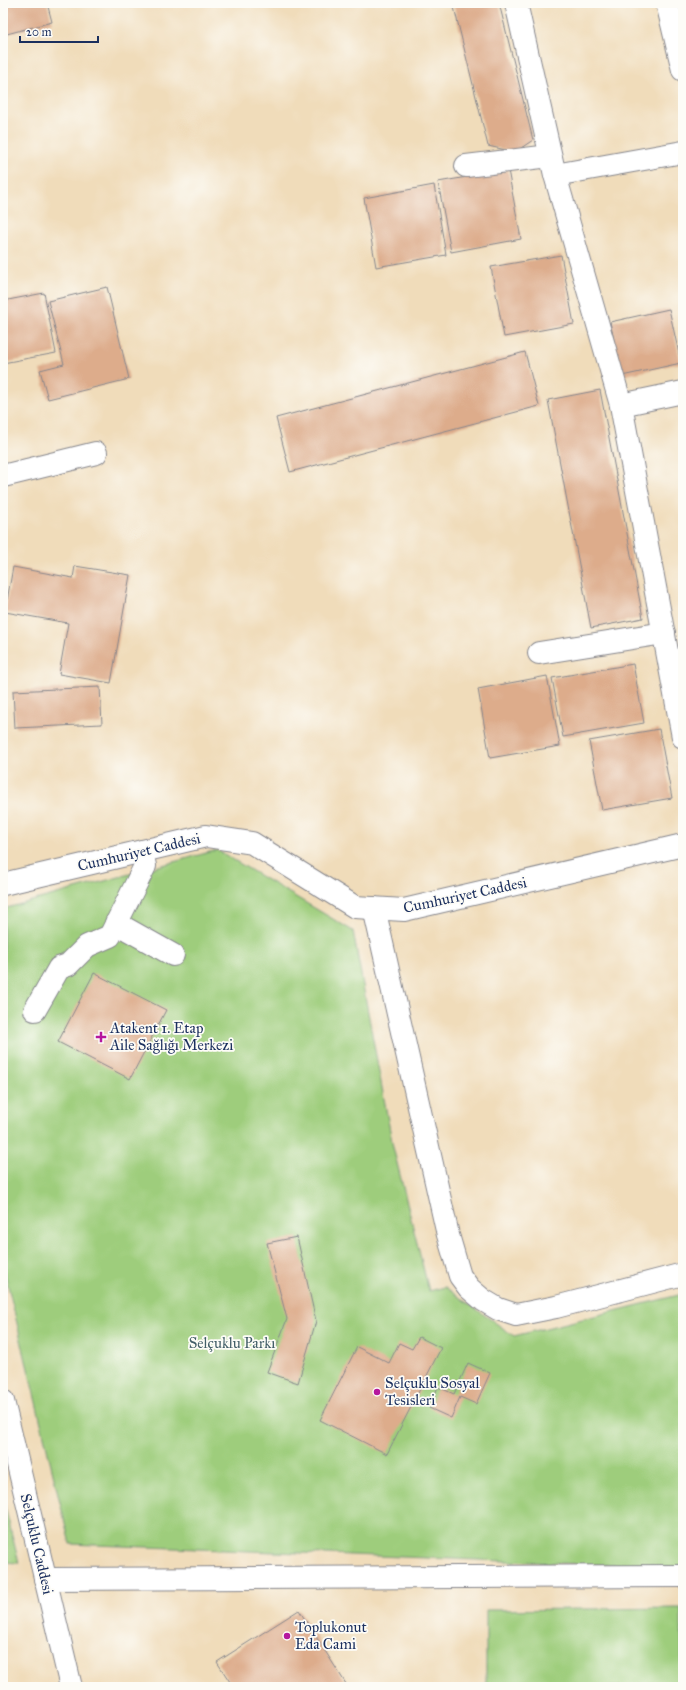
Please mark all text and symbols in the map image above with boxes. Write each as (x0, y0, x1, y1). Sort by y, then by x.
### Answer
scale bar (20, 18, 98, 44)
text: 20 m (26, 25, 52, 39)
street label: Cumhuriyet Caddesi (76, 829, 202, 875)
street label: Cumhuriyet Caddesi (402, 873, 528, 917)
place label: Atakent 1. Etap Aile Sağlığı Merkezi (109, 1019, 233, 1054)
marker: Atakent 1. Etap Aile Sağlığı Merkezi (95, 1031, 107, 1043)
park label: Selçuklu Parkı (189, 1334, 275, 1352)
place label: Selçuklu Sosyal Tesisleri (385, 1374, 480, 1409)
marker: Selçuklu Sosyal Tesisleri (372, 1387, 382, 1397)
street label: Selçuklu Caddesi (17, 1492, 57, 1596)
place label: Toplukonut Eda Cami (295, 1618, 368, 1653)
marker: Toplukonut Eda Cami (282, 1631, 292, 1641)

